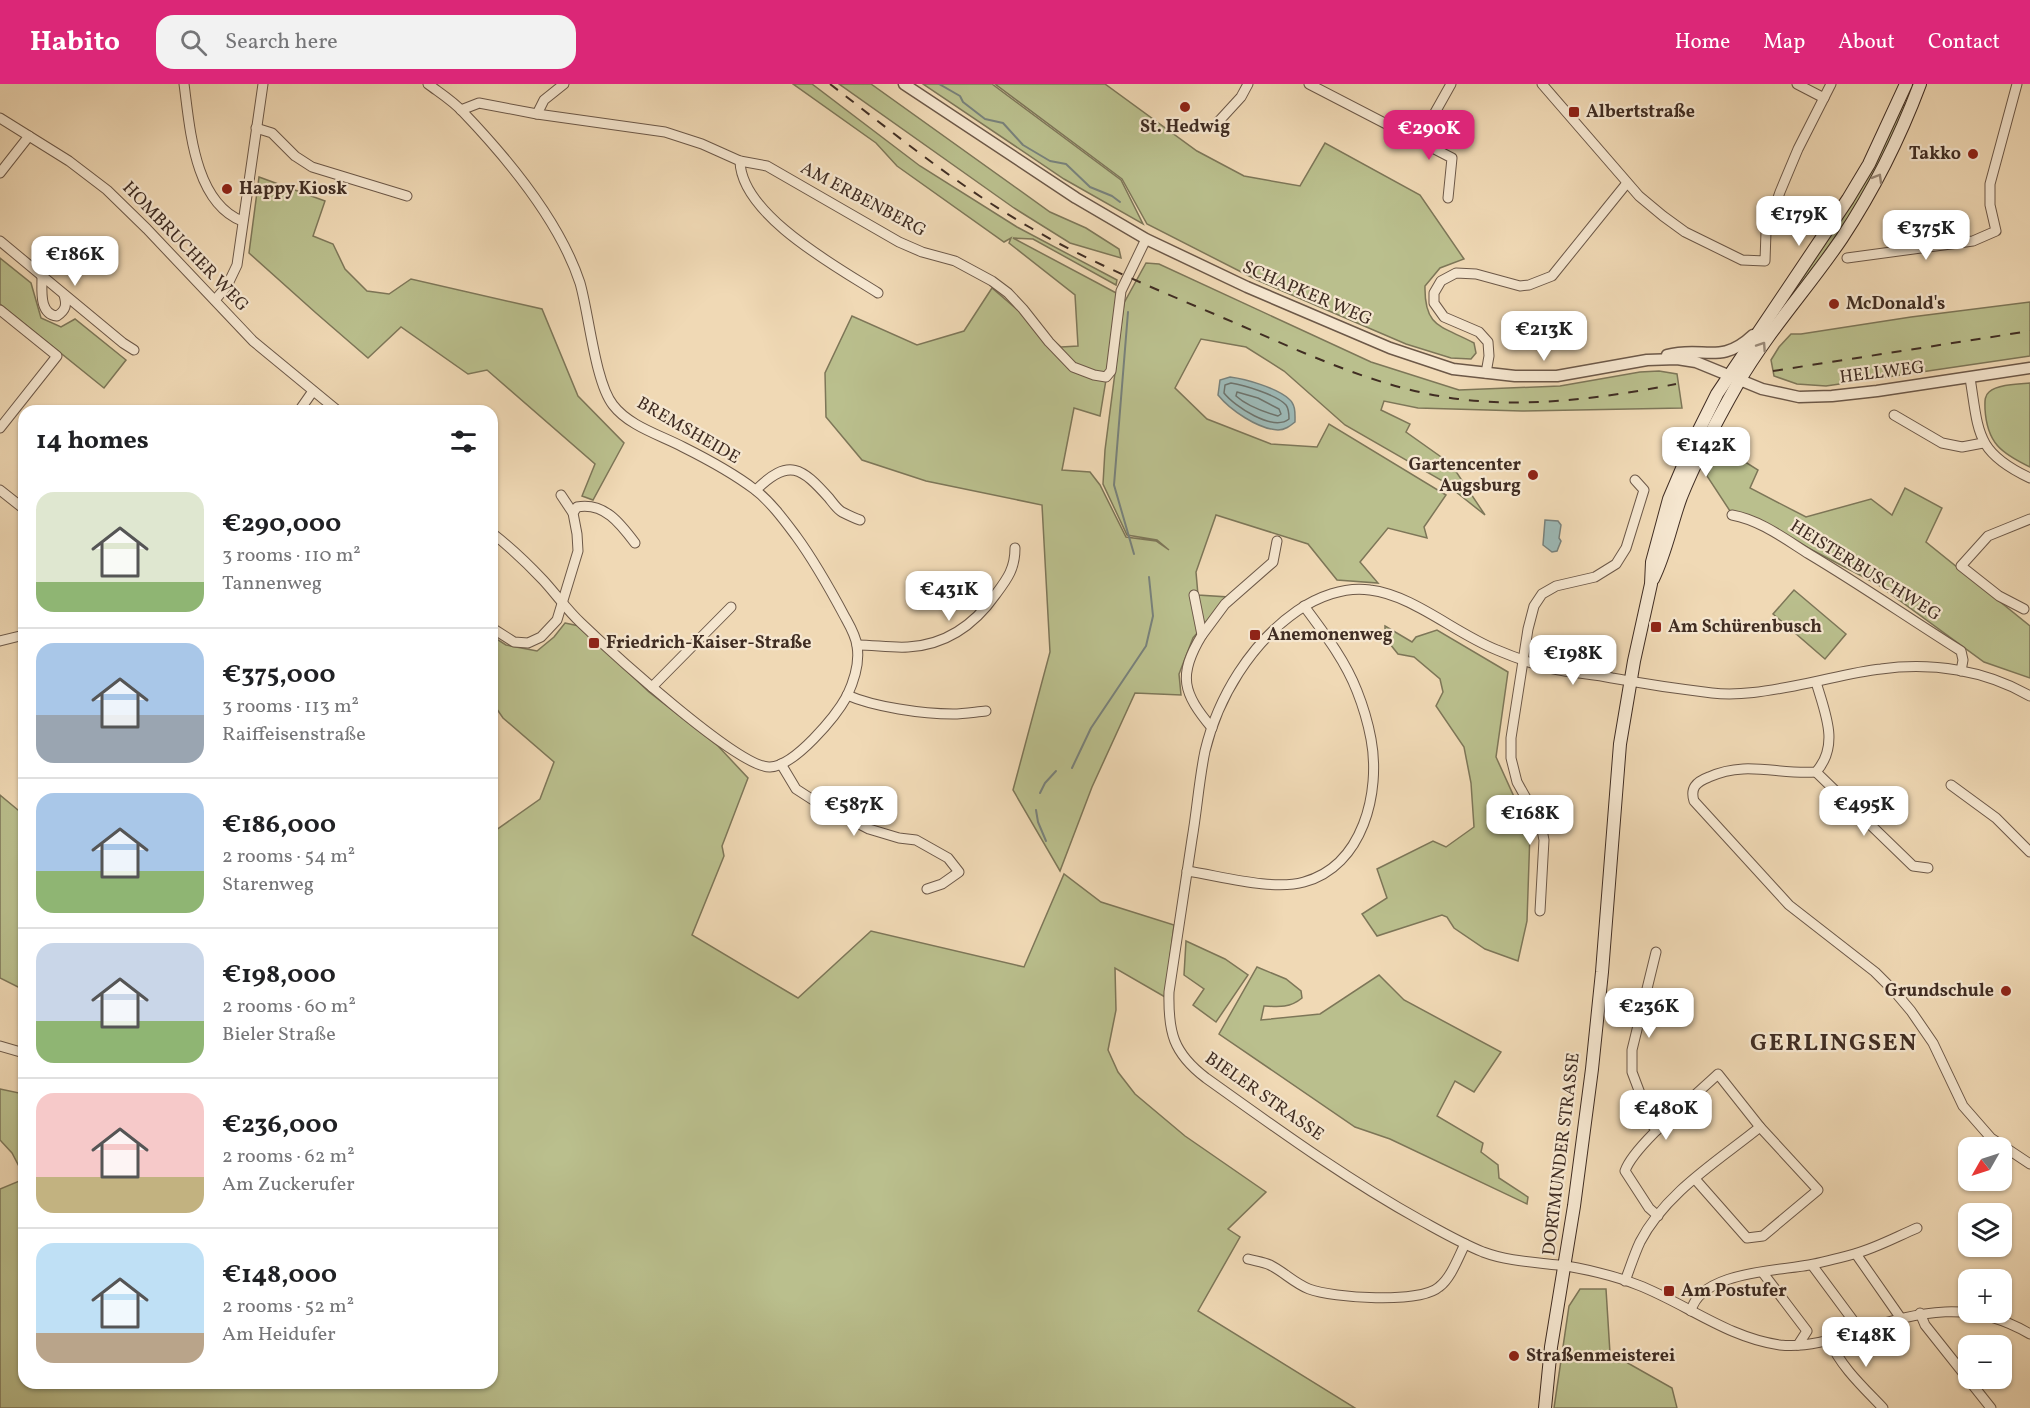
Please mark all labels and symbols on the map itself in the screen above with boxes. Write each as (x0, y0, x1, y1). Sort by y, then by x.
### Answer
marker: St. Hedwig (1178, 100, 1192, 114)
place label: Albertstraße (1586, 100, 1695, 125)
marker: Albertstraße (1567, 105, 1581, 119)
pin: €290K (1387, 110, 1471, 161)
place label: St. Hedwig (1140, 115, 1230, 140)
place label: Takko (1909, 142, 1961, 167)
marker: Takko (1966, 147, 1980, 161)
street label: AM ERBENBERG (796, 156, 930, 244)
one-way arrow (1871, 174, 1883, 184)
street label: HOMBRUCHER WEG (116, 176, 254, 318)
place label: Happy Kiosk (239, 177, 347, 202)
marker: Happy Kiosk (220, 182, 234, 196)
pin: €179K (1757, 196, 1841, 247)
pin: €375K (1884, 210, 1968, 261)
pin: €186K (33, 236, 117, 287)
street label: SCHAPKER WEG (1238, 255, 1376, 333)
place label: McDonald's (1846, 292, 1945, 317)
marker: McDonald's (1827, 297, 1841, 311)
pin: €213K (1502, 311, 1586, 362)
one-way arrow (1755, 342, 1766, 353)
street label: HELLWEG (1838, 355, 1926, 391)
street label: BREMSHEIDE (632, 391, 745, 471)
pin: €142K (1664, 427, 1748, 478)
place label: Gartencenter Augsburg (1409, 453, 1521, 499)
marker: Gartencenter Augsburg (1526, 468, 1540, 482)
street label: HEISTERBUSCHWEG (1785, 514, 1945, 628)
pin: €431K (907, 571, 991, 622)
place label: Am Schürenbusch (1668, 615, 1822, 640)
marker: Am Schürenbusch (1649, 620, 1663, 634)
place label: Anemonenweg (1267, 623, 1393, 648)
marker: Anemonenweg (1248, 628, 1262, 642)
place label: Friedrich-Kaiser-Straße (606, 631, 812, 656)
pin: €198K (1531, 635, 1615, 686)
marker: Friedrich-Kaiser-Straße (587, 636, 601, 650)
pin: €587K (812, 786, 896, 837)
pin: €495K (1822, 786, 1906, 837)
pin: €168K (1488, 795, 1572, 846)
place label: Grundschule (1885, 979, 1994, 1004)
marker: Grundschule (1999, 984, 2013, 998)
pin: €236K (1607, 988, 1691, 1039)
district label: GERLINGSEN (1750, 1027, 1918, 1061)
street label: BIELER STRASSE (1199, 1047, 1329, 1148)
street label: DORTMUNDER STRASSE (1537, 1051, 1587, 1257)
pin: €480K (1624, 1090, 1708, 1141)
north arrow (1958, 1137, 2012, 1191)
place label: Am Postufer (1681, 1279, 1787, 1304)
marker: Am Postufer (1662, 1284, 1676, 1298)
pin: €148K (1824, 1317, 1908, 1368)
place label: Straßenmeisterei (1526, 1344, 1675, 1369)
marker: Straßenmeisterei (1507, 1349, 1521, 1363)

